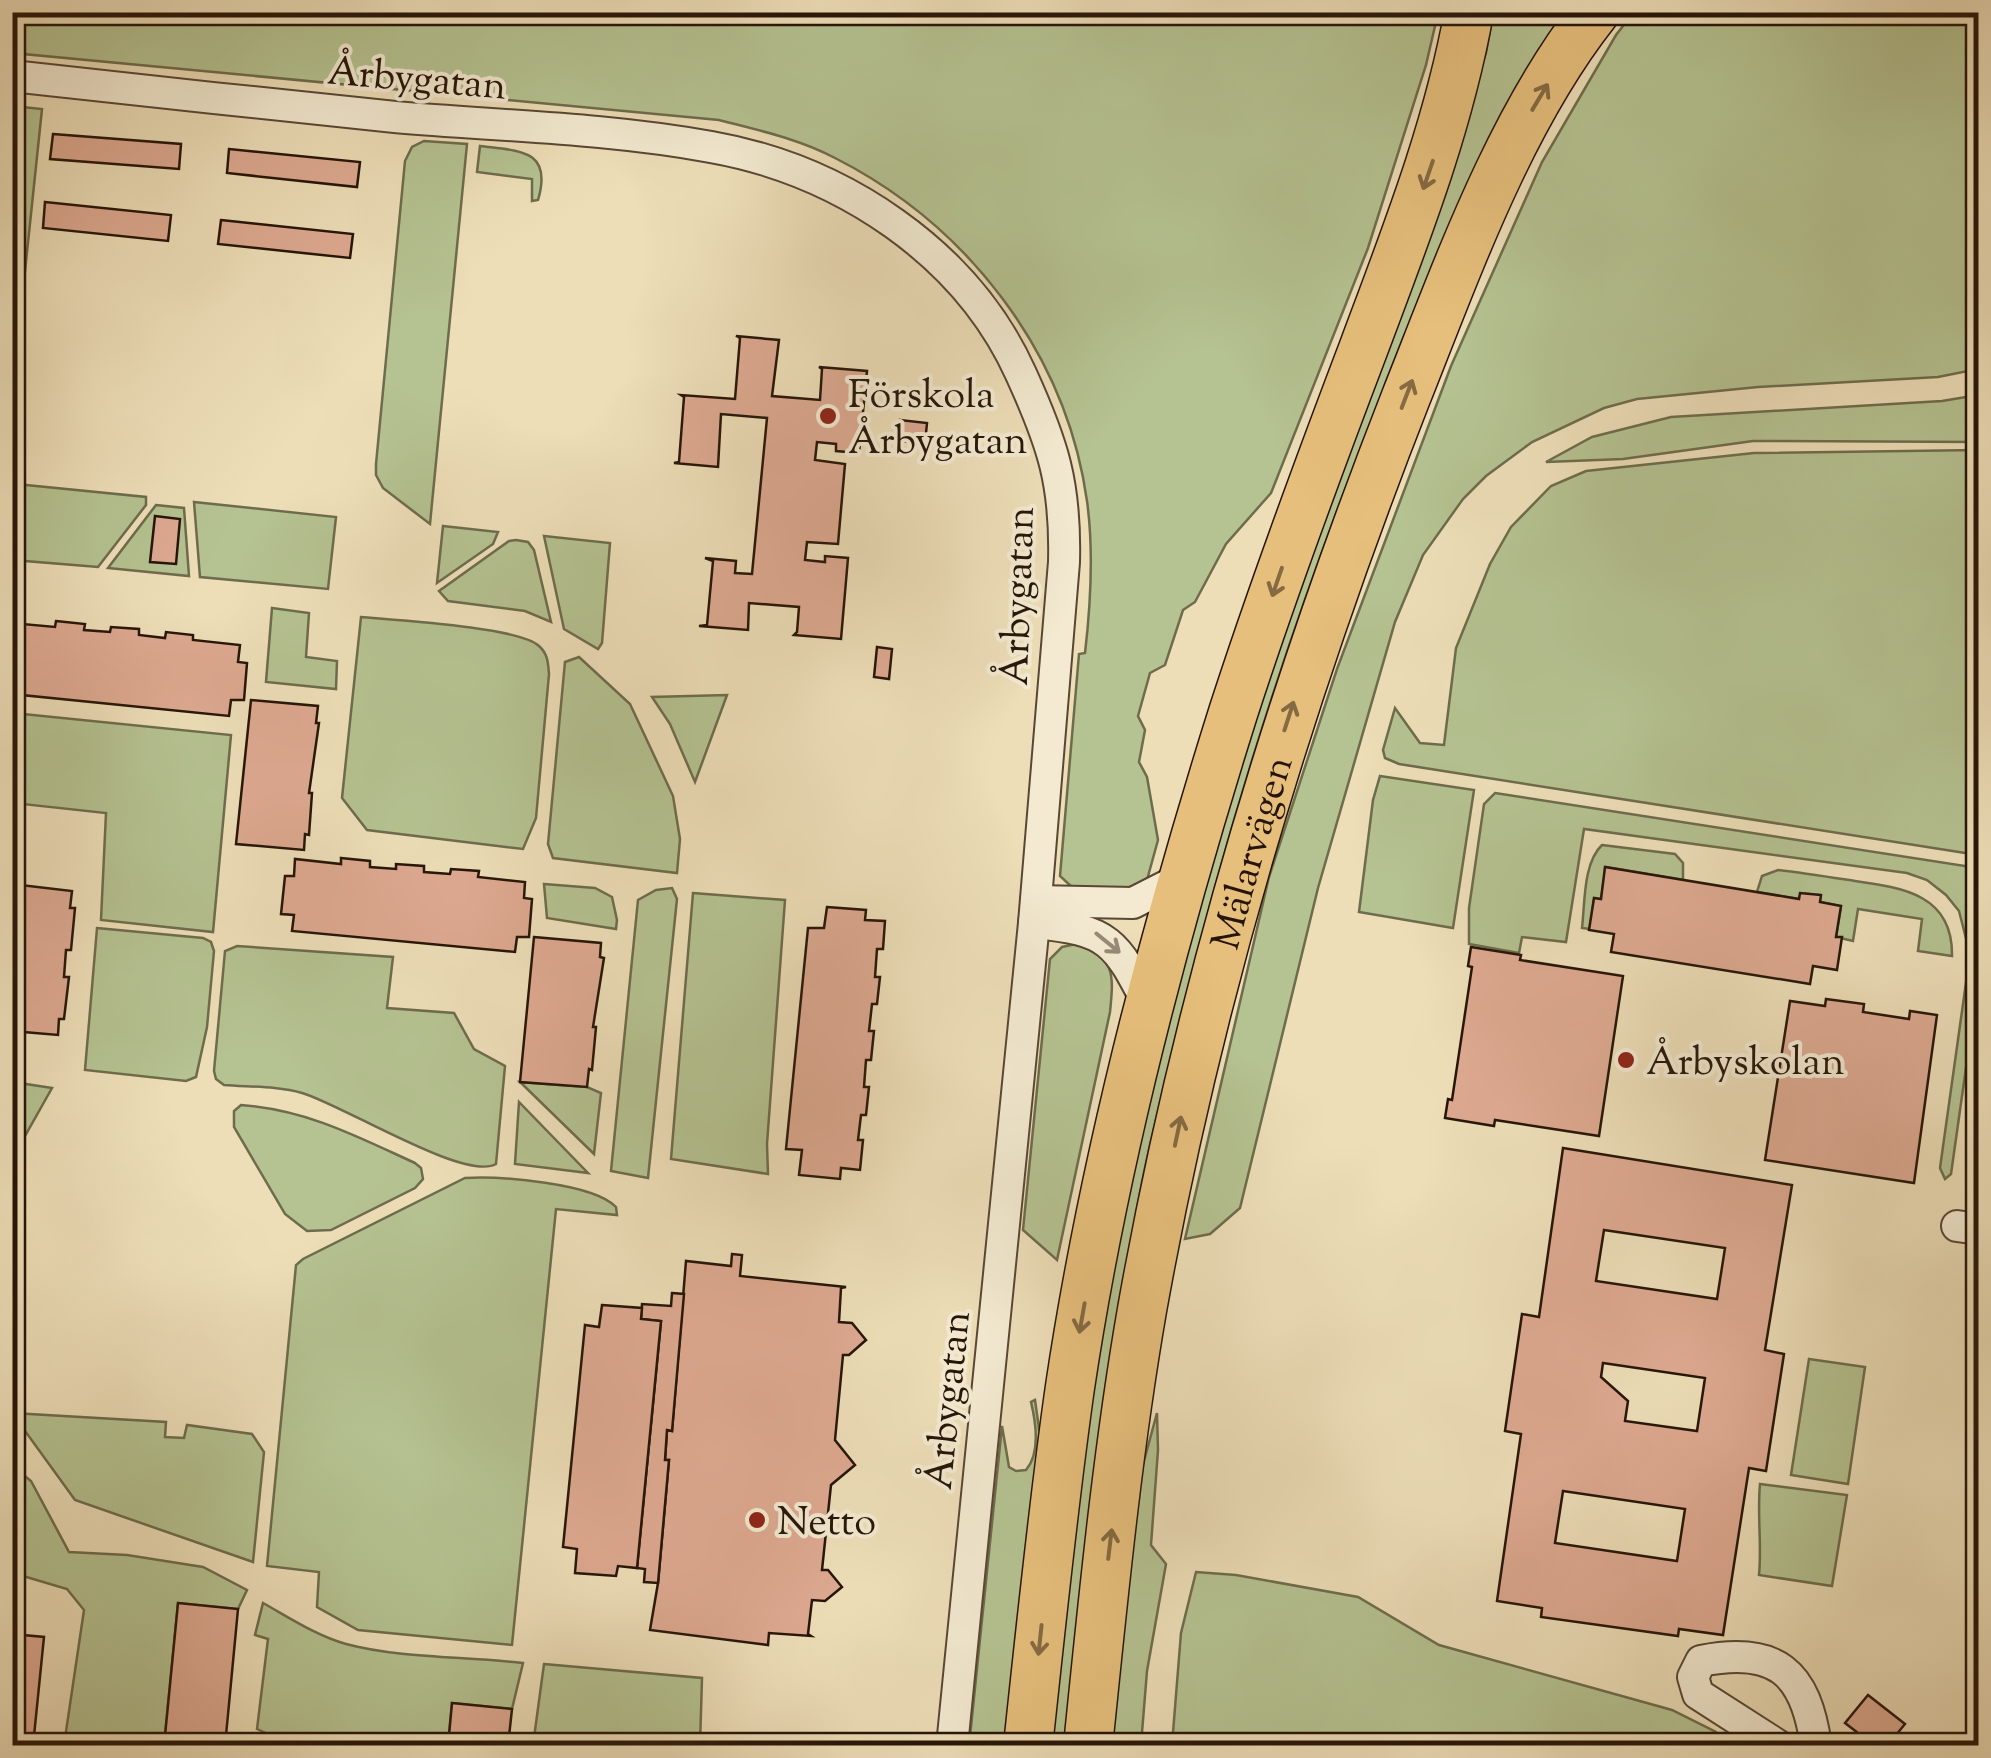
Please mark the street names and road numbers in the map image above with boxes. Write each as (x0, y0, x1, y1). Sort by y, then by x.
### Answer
street label: Årbygatan (325, 45, 508, 118)
street label: Årbygatan (989, 505, 1052, 687)
street label: Mälarvägen (1200, 749, 1310, 957)
street label: Årbygatan (913, 1308, 988, 1493)

